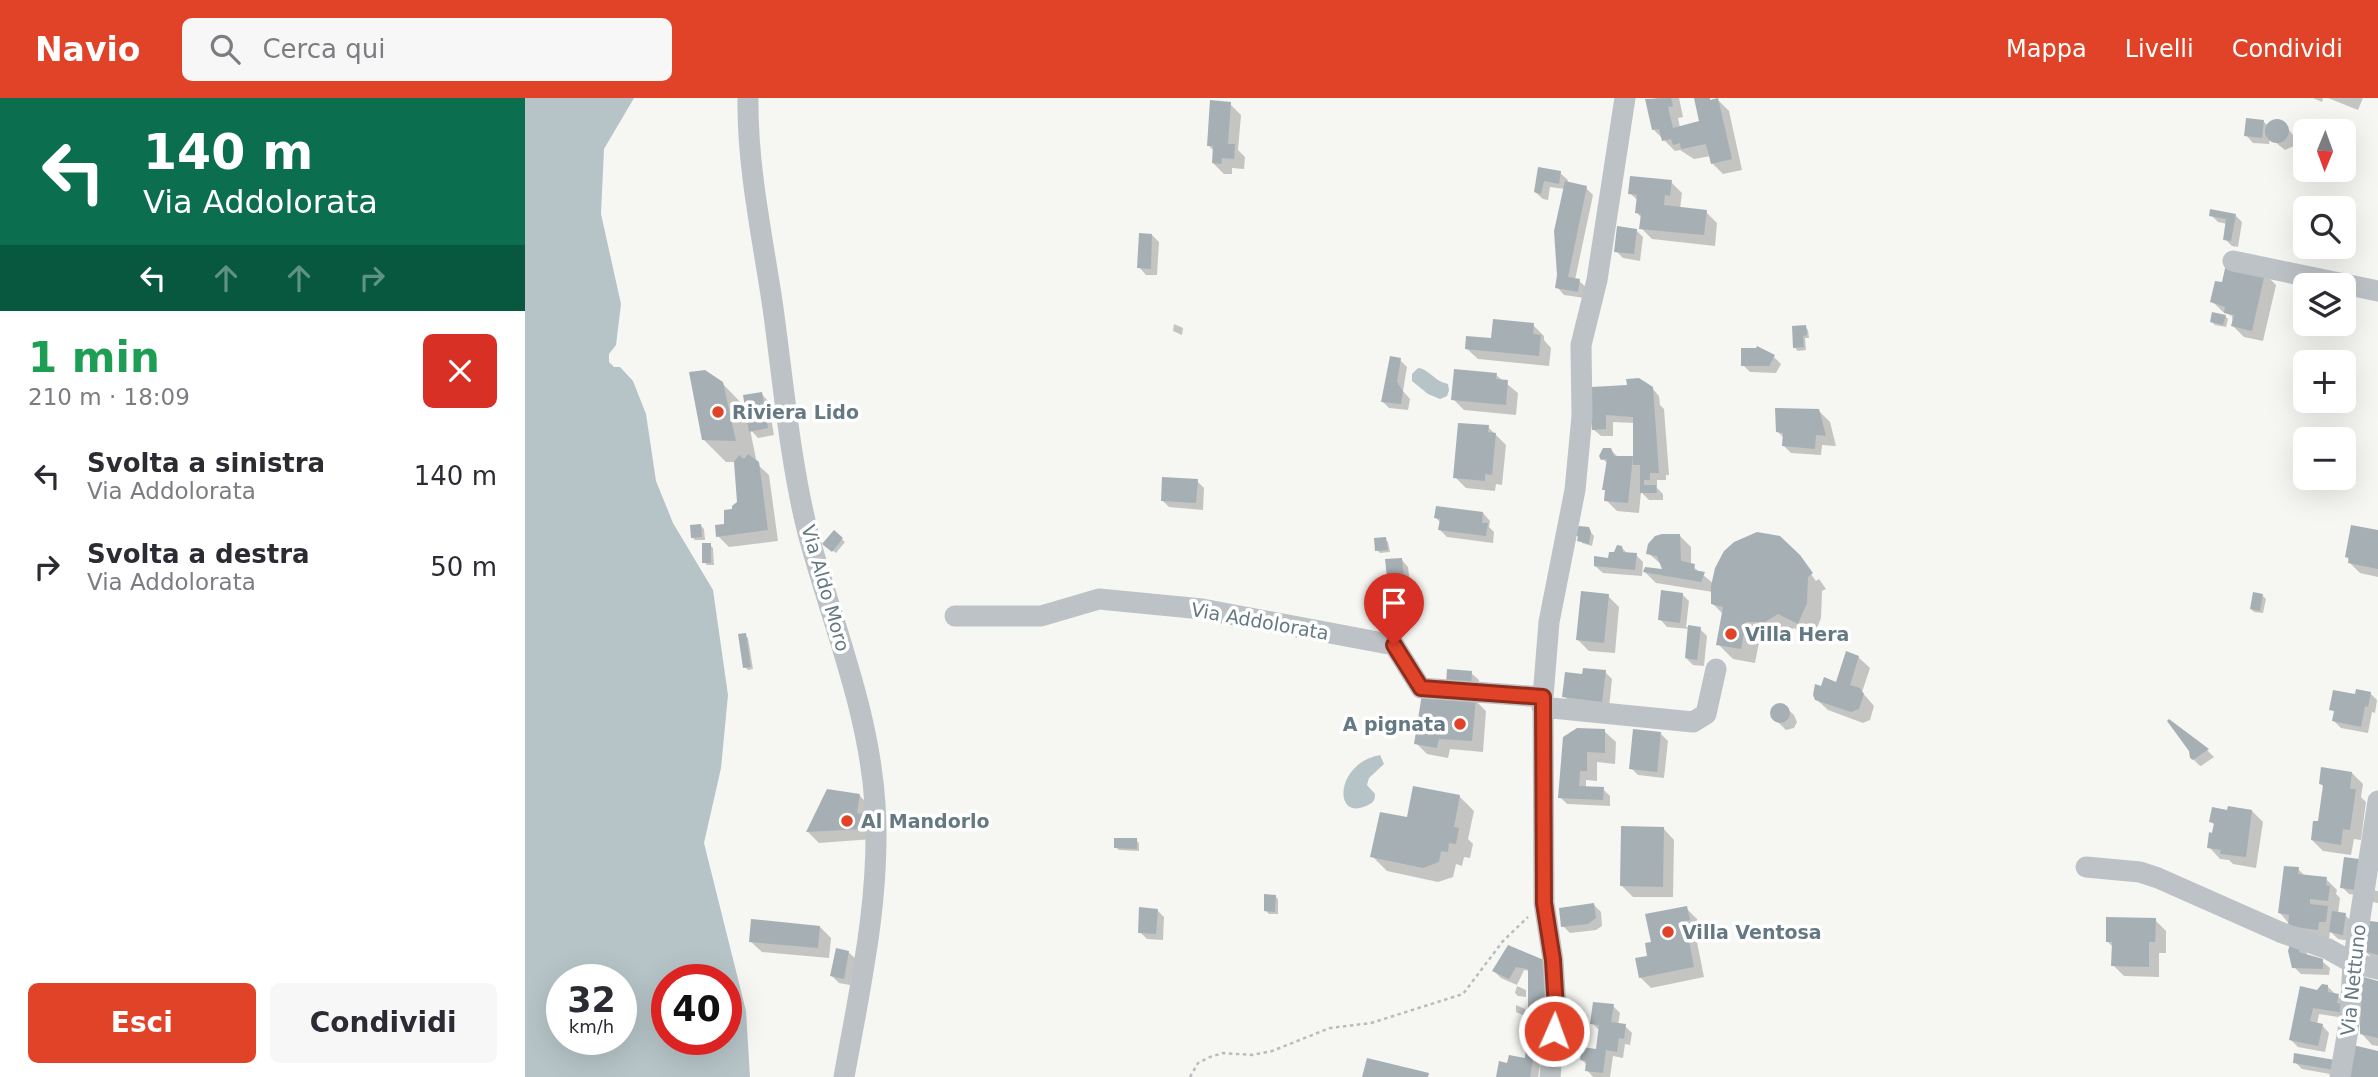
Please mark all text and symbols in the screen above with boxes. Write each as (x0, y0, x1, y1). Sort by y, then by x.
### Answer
search box (182, 18, 672, 81)
text: Navio (35, 30, 140, 69)
icon: search (206, 30, 244, 68)
text: Cerca qui (262, 34, 385, 64)
text: Mappa (2006, 35, 2087, 63)
text: Livelli (2125, 35, 2194, 63)
text: Condividi (2232, 35, 2343, 63)
north arrow (2293, 119, 2355, 182)
map controls (2293, 119, 2356, 490)
text: 140 m (143, 124, 313, 181)
icon: left (28, 126, 119, 217)
text: Via Addolorata (143, 183, 378, 221)
button: search (2293, 196, 2356, 259)
icon: left (134, 259, 172, 297)
icon: ahead (207, 259, 245, 297)
icon: ahead (280, 259, 318, 297)
icon: right (353, 259, 391, 297)
button: layers (2293, 273, 2356, 336)
text: 1 min (28, 333, 160, 382)
button: close (423, 334, 497, 408)
button: + (2293, 350, 2356, 413)
text: 210 m · 18:09 (28, 384, 190, 410)
place label: Riviera Lido (732, 401, 859, 423)
marker: Riviera Lido (710, 404, 726, 420)
button: − (2293, 427, 2356, 490)
text: Svolta a sinistra (87, 448, 325, 478)
icon: left (28, 457, 66, 495)
text: 140 m (414, 461, 497, 491)
text: Via Addolorata (87, 478, 256, 504)
street label: Via Aldo Moro (797, 522, 855, 654)
text: Svolta a destra (87, 539, 310, 569)
icon: right (28, 548, 66, 586)
text: 50 m (430, 552, 497, 582)
text: Via Addolorata (87, 569, 256, 595)
pin (1364, 573, 1424, 645)
icon: arrive (1375, 584, 1413, 622)
street label: Via Addolorata (1189, 598, 1331, 644)
place label: Villa Hera (1745, 623, 1849, 645)
marker: Villa Hera (1723, 626, 1739, 642)
place label: A pignata (1343, 713, 1446, 735)
marker: A pignata (1452, 716, 1468, 732)
place label: Al Mandorlo (861, 810, 990, 832)
marker: Al Mandorlo (839, 813, 855, 829)
place label: Villa Ventosa (1682, 921, 1822, 943)
street label: Via Nettuno (2336, 923, 2370, 1037)
marker: Villa Ventosa (1660, 924, 1676, 940)
speed limit sign: 40 (651, 964, 742, 1055)
text: 32 (567, 980, 616, 1020)
button: Esci (28, 983, 256, 1063)
button: Condividi (270, 983, 497, 1063)
position arrow (1517, 994, 1591, 1068)
text: km/h (569, 1016, 614, 1037)

